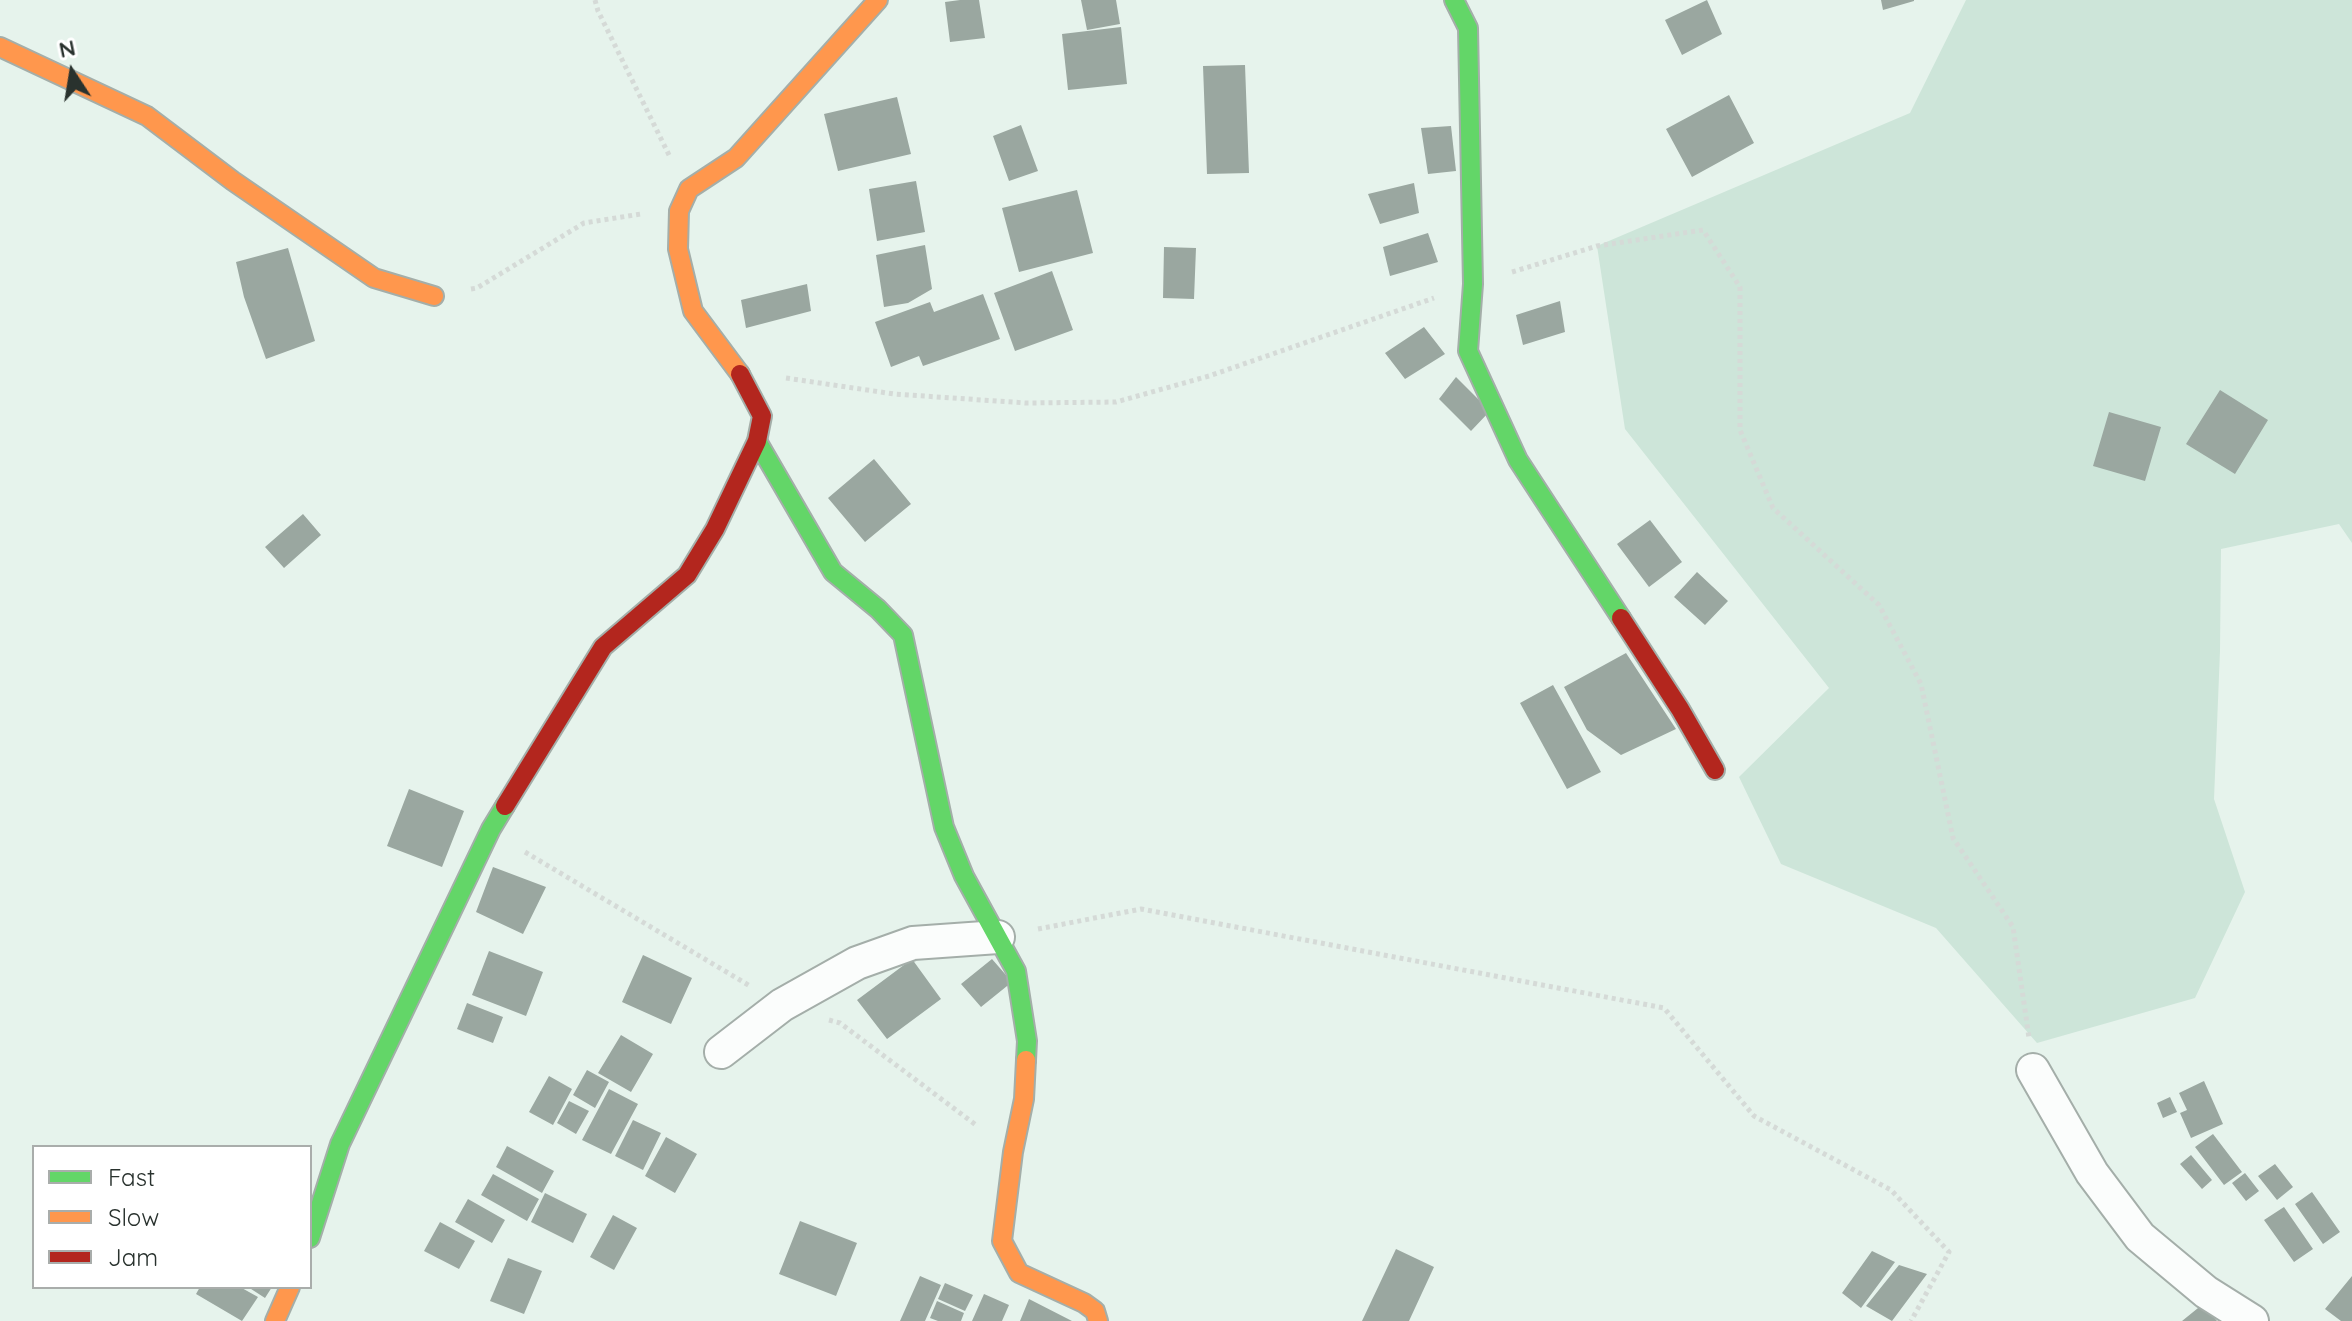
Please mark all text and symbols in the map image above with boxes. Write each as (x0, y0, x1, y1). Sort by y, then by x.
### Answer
north arrow (32, 32, 112, 112)
text: N (56, 33, 78, 64)
legend (32, 1145, 312, 1289)
text: Fast (108, 1162, 155, 1192)
text: Slow (108, 1202, 159, 1232)
text: Jam (108, 1242, 158, 1272)

